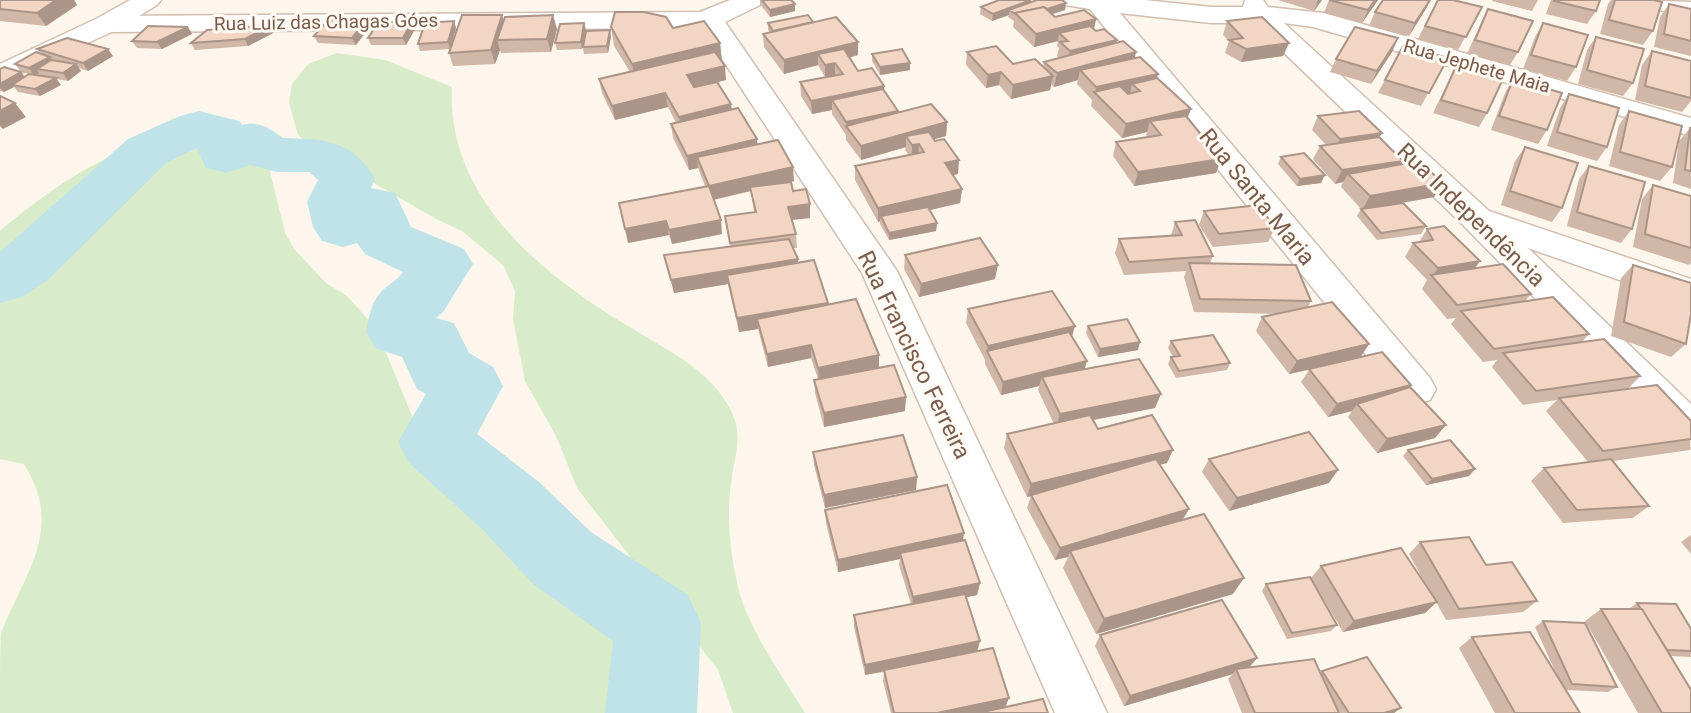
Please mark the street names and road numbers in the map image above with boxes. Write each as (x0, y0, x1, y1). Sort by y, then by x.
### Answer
street label: Rua Luiz das Chagas Góes (214, 9, 438, 35)
street label: Rua Jephete Maia (1401, 34, 1553, 98)
street label: Rua Santa Maria (1194, 123, 1320, 271)
street label: Rua Independência (1391, 138, 1551, 292)
street label: Rua Francisco Ferreira (852, 247, 976, 463)

